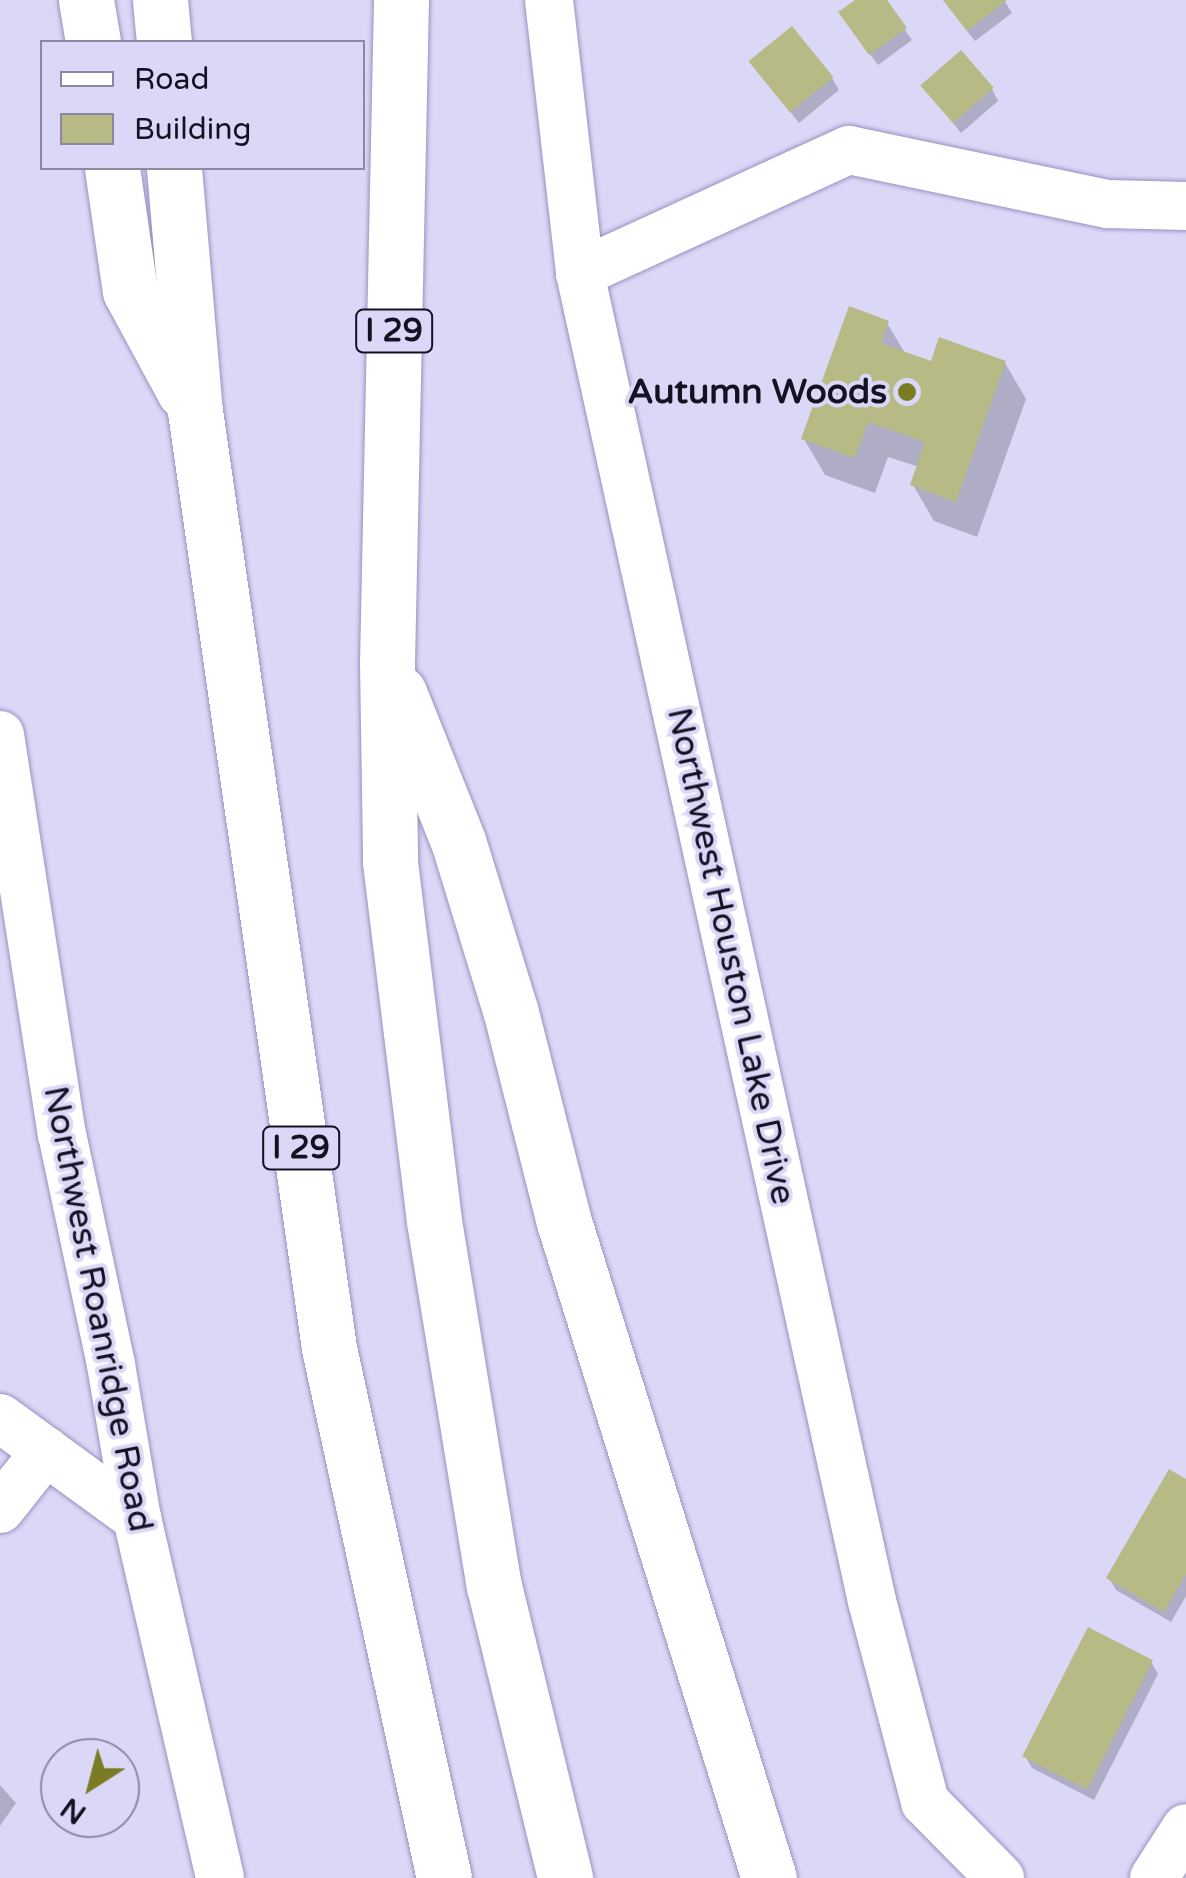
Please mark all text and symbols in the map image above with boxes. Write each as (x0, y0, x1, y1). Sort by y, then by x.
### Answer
legend (40, 40, 365, 170)
text: Road (134, 61, 209, 98)
text: Building (134, 111, 251, 148)
road number: I 29 (354, 304, 434, 358)
place label: Autumn Woods (628, 371, 887, 413)
marker: Autumn Woods (896, 381, 918, 403)
street label: Northwest Houston Lake Drive (658, 704, 804, 1208)
street label: Northwest Roanridge Road (34, 1082, 162, 1536)
road number: I 29 (261, 1121, 341, 1175)
north arrow (40, 1738, 140, 1838)
text: N (54, 1790, 93, 1831)

